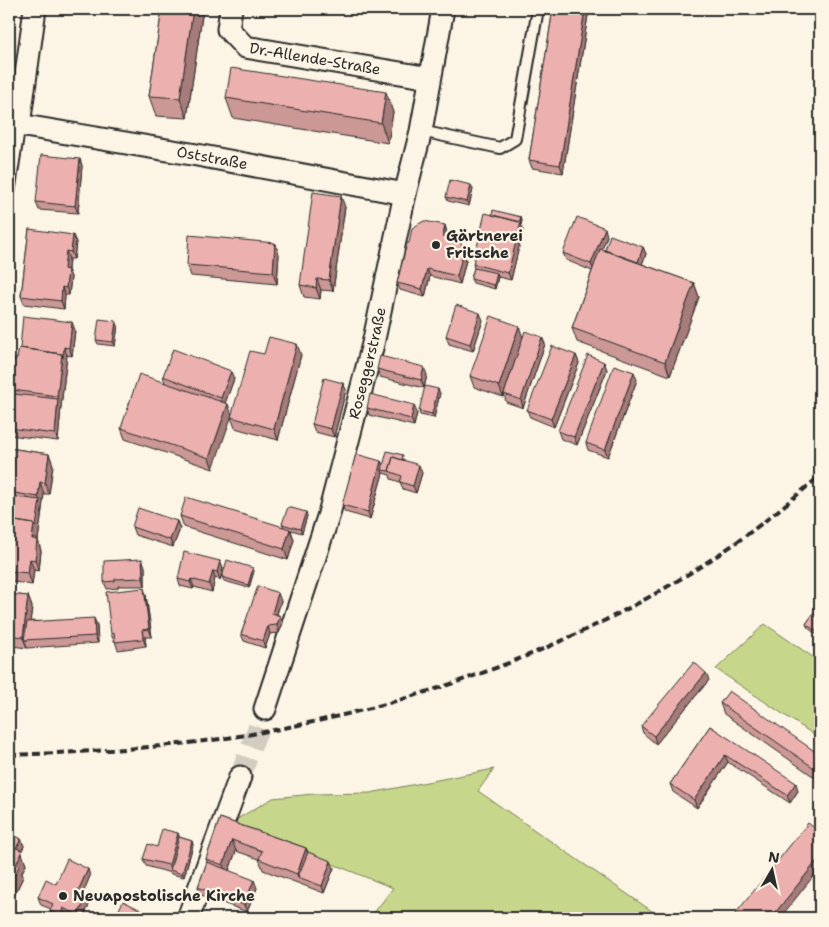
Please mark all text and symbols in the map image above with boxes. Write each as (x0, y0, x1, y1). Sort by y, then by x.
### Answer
street label: Dr.-Allende-Straße (248, 38, 382, 80)
street label: Oststraße (175, 142, 249, 174)
place label: Gärtnerei Fritsche (446, 226, 523, 263)
marker: Gärtnerei Fritsche (430, 239, 442, 251)
street label: Roseggerstraße (344, 305, 391, 421)
north arrow (746, 844, 796, 894)
text: N (767, 847, 781, 867)
place label: Neuapostolische Kirche (73, 886, 255, 906)
marker: Neuapostolische Kirche (57, 890, 69, 902)

